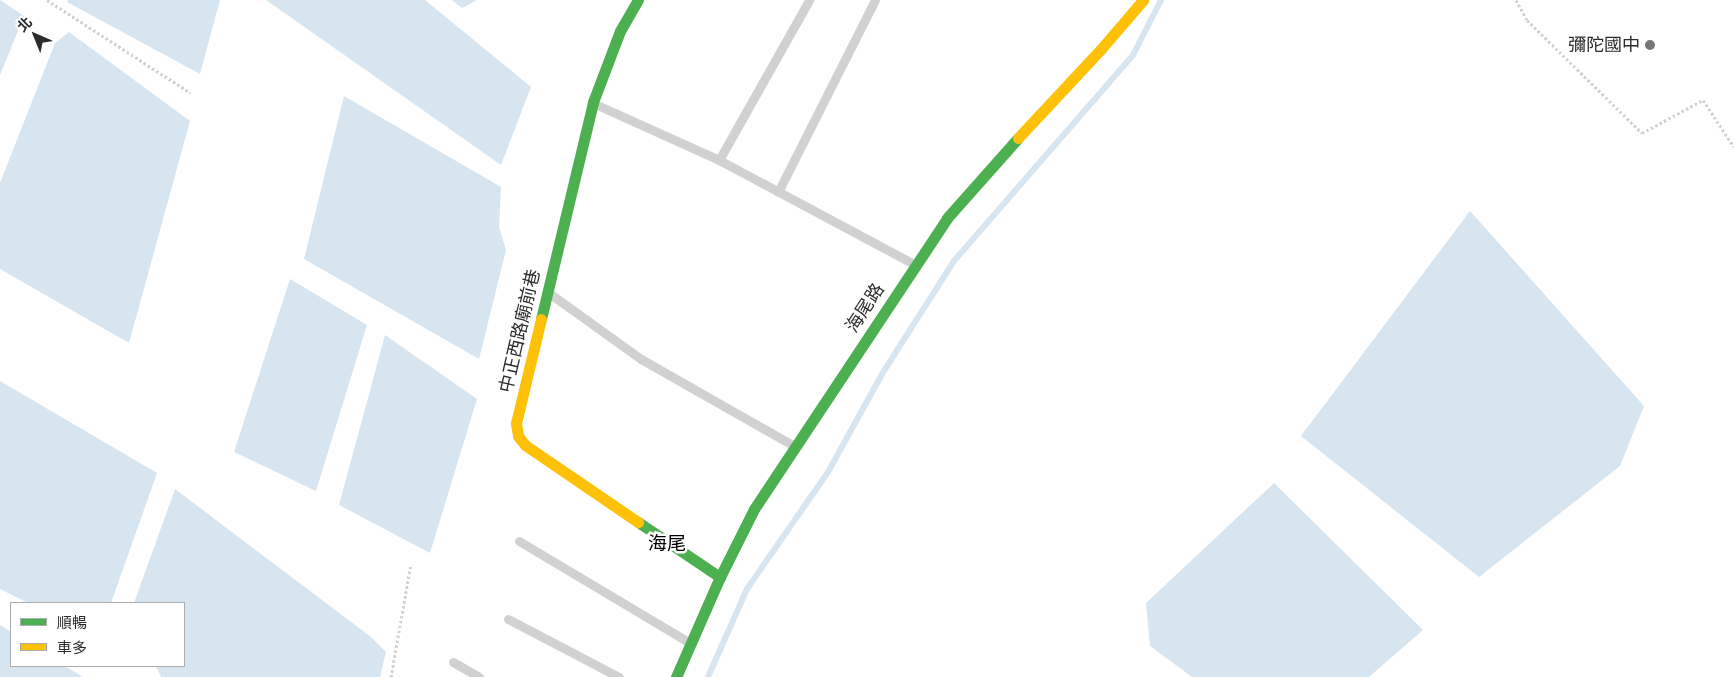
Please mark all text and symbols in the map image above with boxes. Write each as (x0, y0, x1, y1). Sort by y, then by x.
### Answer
north arrow (10, 10, 60, 60)
text: 北 (13, 13, 36, 36)
place label: 彌陀國中 (1568, 34, 1640, 56)
marker: 彌陀國中 (1644, 39, 1656, 51)
street label: 中正西路廟前巷 (495, 267, 545, 395)
street label: 海尾路 (841, 279, 889, 337)
district label: 海尾 (648, 533, 686, 555)
legend (10, 602, 185, 667)
text: 順暢 (57, 613, 87, 632)
text: 車多 (57, 638, 87, 657)

